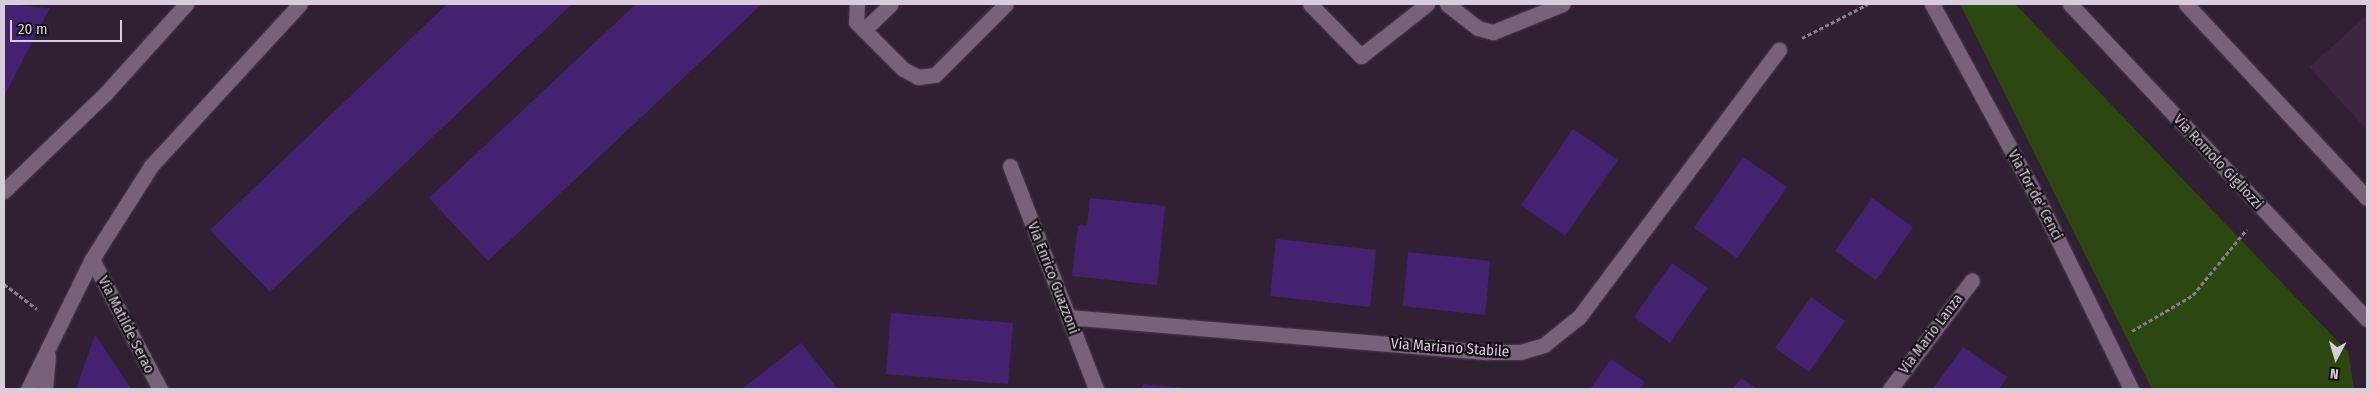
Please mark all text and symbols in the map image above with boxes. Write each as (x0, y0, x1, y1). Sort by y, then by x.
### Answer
scale bar (12, 10, 125, 42)
text: 20 m (18, 20, 48, 38)
street label: Via Romolo Gigliozzi (2169, 111, 2267, 213)
street label: Via Tor de' Cenci (2004, 147, 2066, 243)
street label: Via Enrico Guazzoni (1023, 219, 1083, 337)
street label: Via Matilde Serao (94, 273, 158, 377)
street label: Via Mario Lanza (1895, 290, 1967, 378)
north arrow (2311, 333, 2361, 383)
street label: Via Mariano Stabile (1390, 335, 1510, 361)
text: N (2329, 365, 2339, 382)

